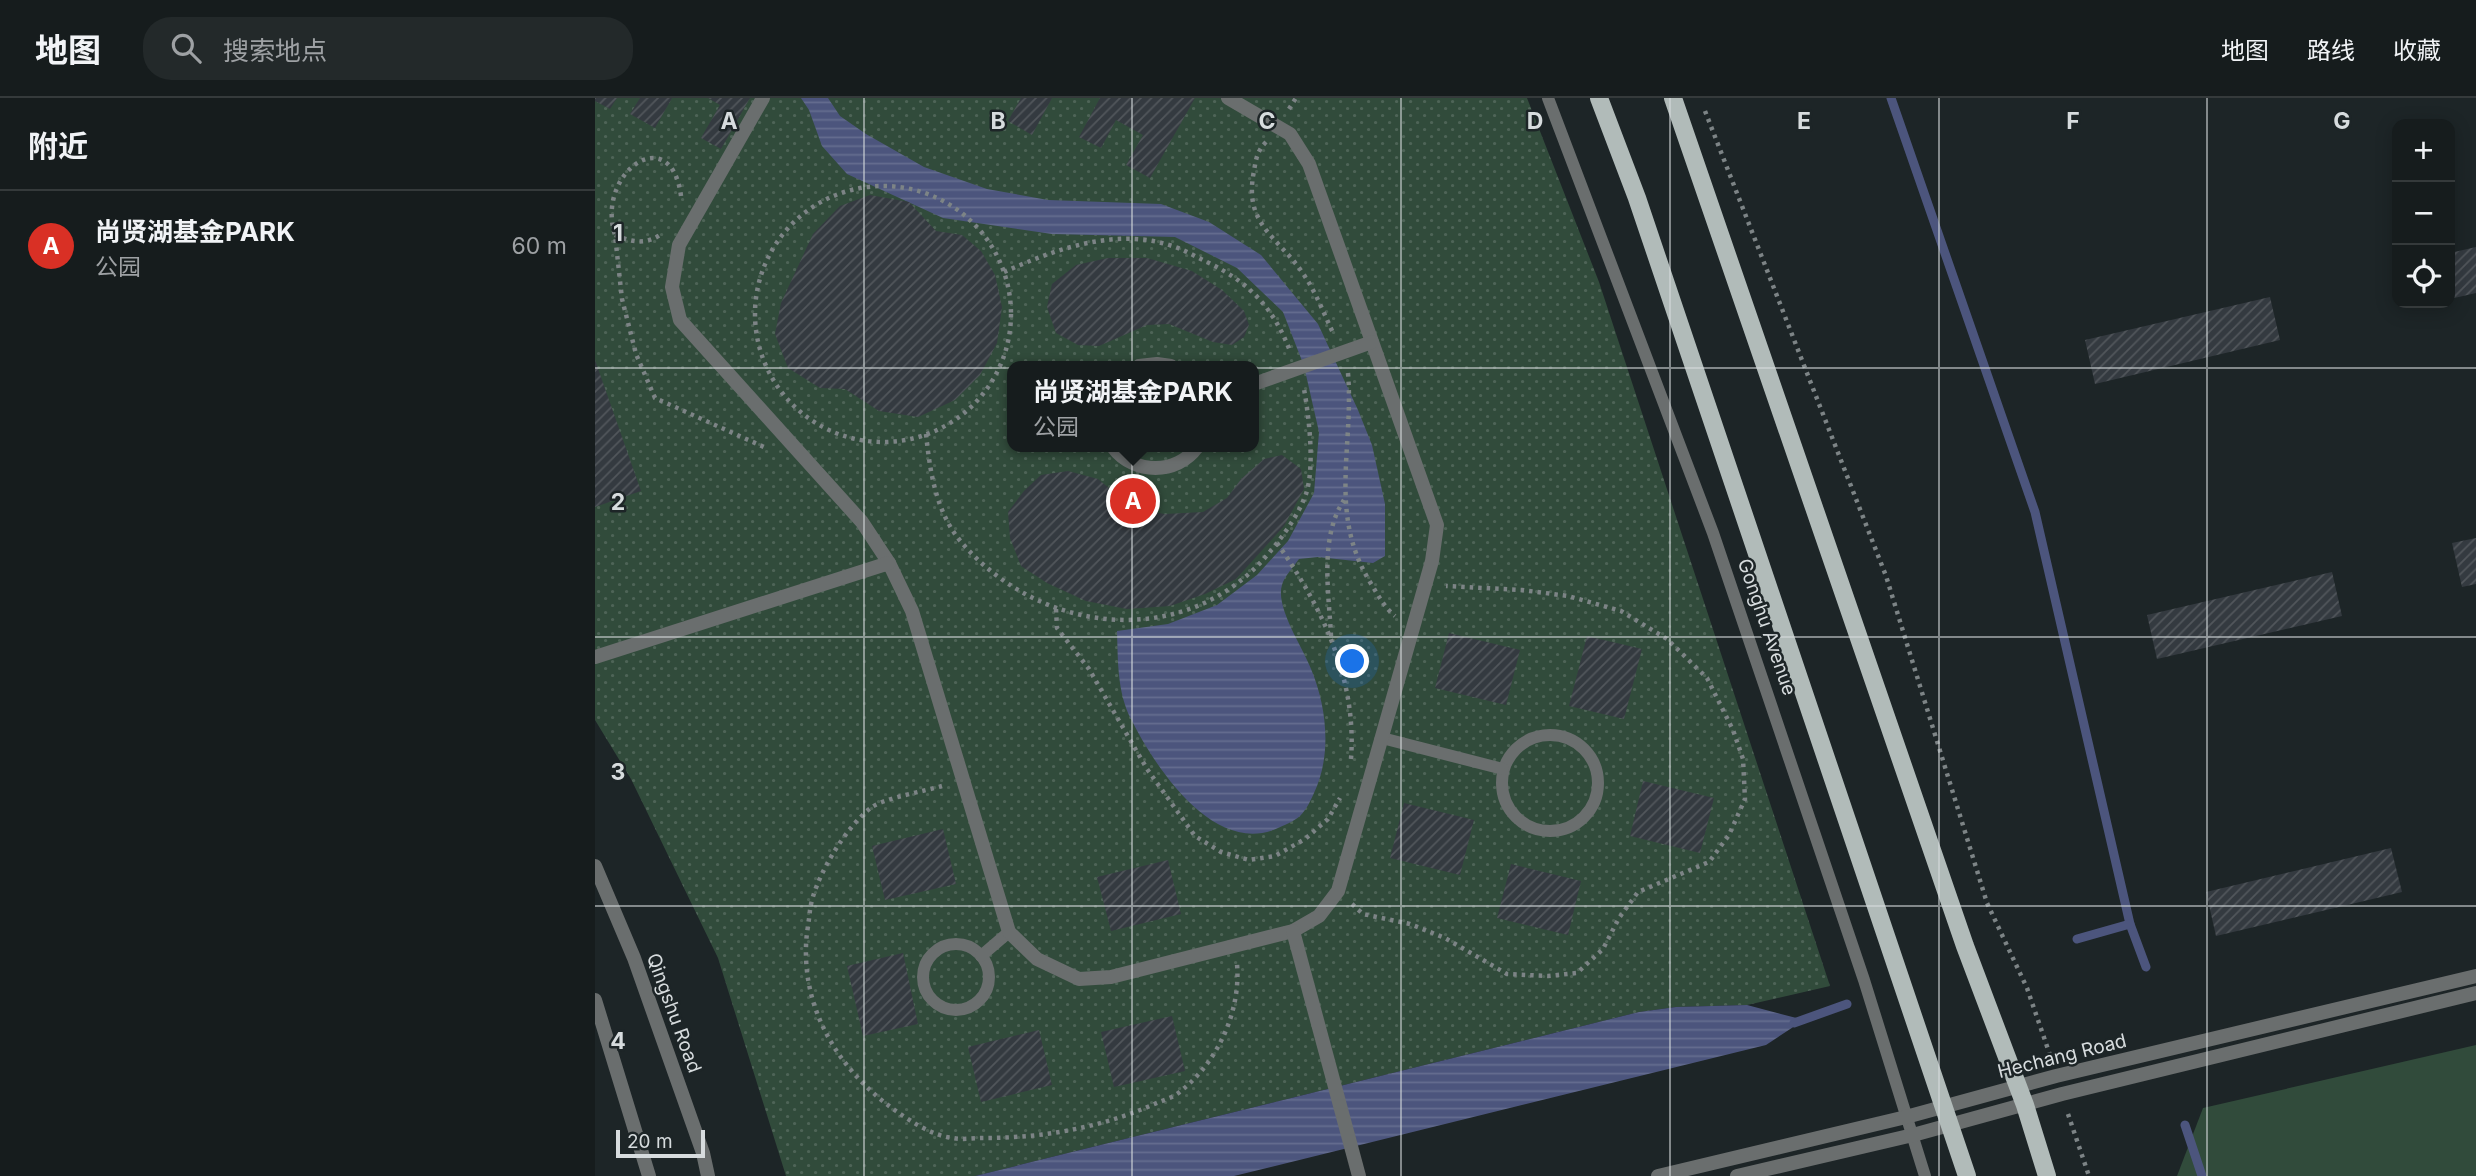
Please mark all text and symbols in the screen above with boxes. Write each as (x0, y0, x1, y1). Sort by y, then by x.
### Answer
search box (143, 17, 633, 80)
icon: search (167, 29, 205, 67)
text: 地图 (35, 30, 101, 70)
text: 搜索地点 (223, 35, 327, 66)
text: 地图 (2221, 36, 2269, 65)
text: 路线 (2307, 36, 2355, 65)
text: 收藏 (2393, 36, 2441, 65)
text: A (720, 107, 738, 135)
text: B (990, 107, 1006, 135)
text: C (1258, 107, 1276, 135)
text: D (1527, 107, 1543, 135)
text: E (1797, 107, 1811, 135)
text: F (2066, 107, 2080, 135)
text: G (2333, 107, 2351, 135)
map controls (2392, 119, 2455, 308)
button: + (2392, 119, 2455, 182)
text: 附近 (28, 128, 88, 164)
button: − (2392, 182, 2455, 245)
text: 尚贤湖基金PARK (95, 216, 295, 247)
text: 1 (613, 219, 623, 247)
text: A (42, 232, 60, 260)
text: 60 m (512, 232, 567, 260)
button: locate (2392, 245, 2455, 308)
text: 公园 (95, 253, 141, 281)
popup (1007, 361, 1259, 452)
text: 尚贤湖基金PARK (1033, 376, 1233, 407)
text: 公园 (1033, 413, 1079, 441)
pin: A (1110, 475, 1156, 527)
text: 2 (611, 488, 625, 516)
street label: Gonghu Avenue (1733, 556, 1801, 698)
your location (1335, 644, 1369, 678)
text: 3 (611, 758, 625, 786)
street label: Qingshu Road (642, 950, 706, 1076)
text: 4 (610, 1027, 626, 1055)
street label: Hechang Road (1995, 1029, 2129, 1083)
scale bar (616, 1127, 705, 1159)
text: 20 m (627, 1130, 673, 1153)

